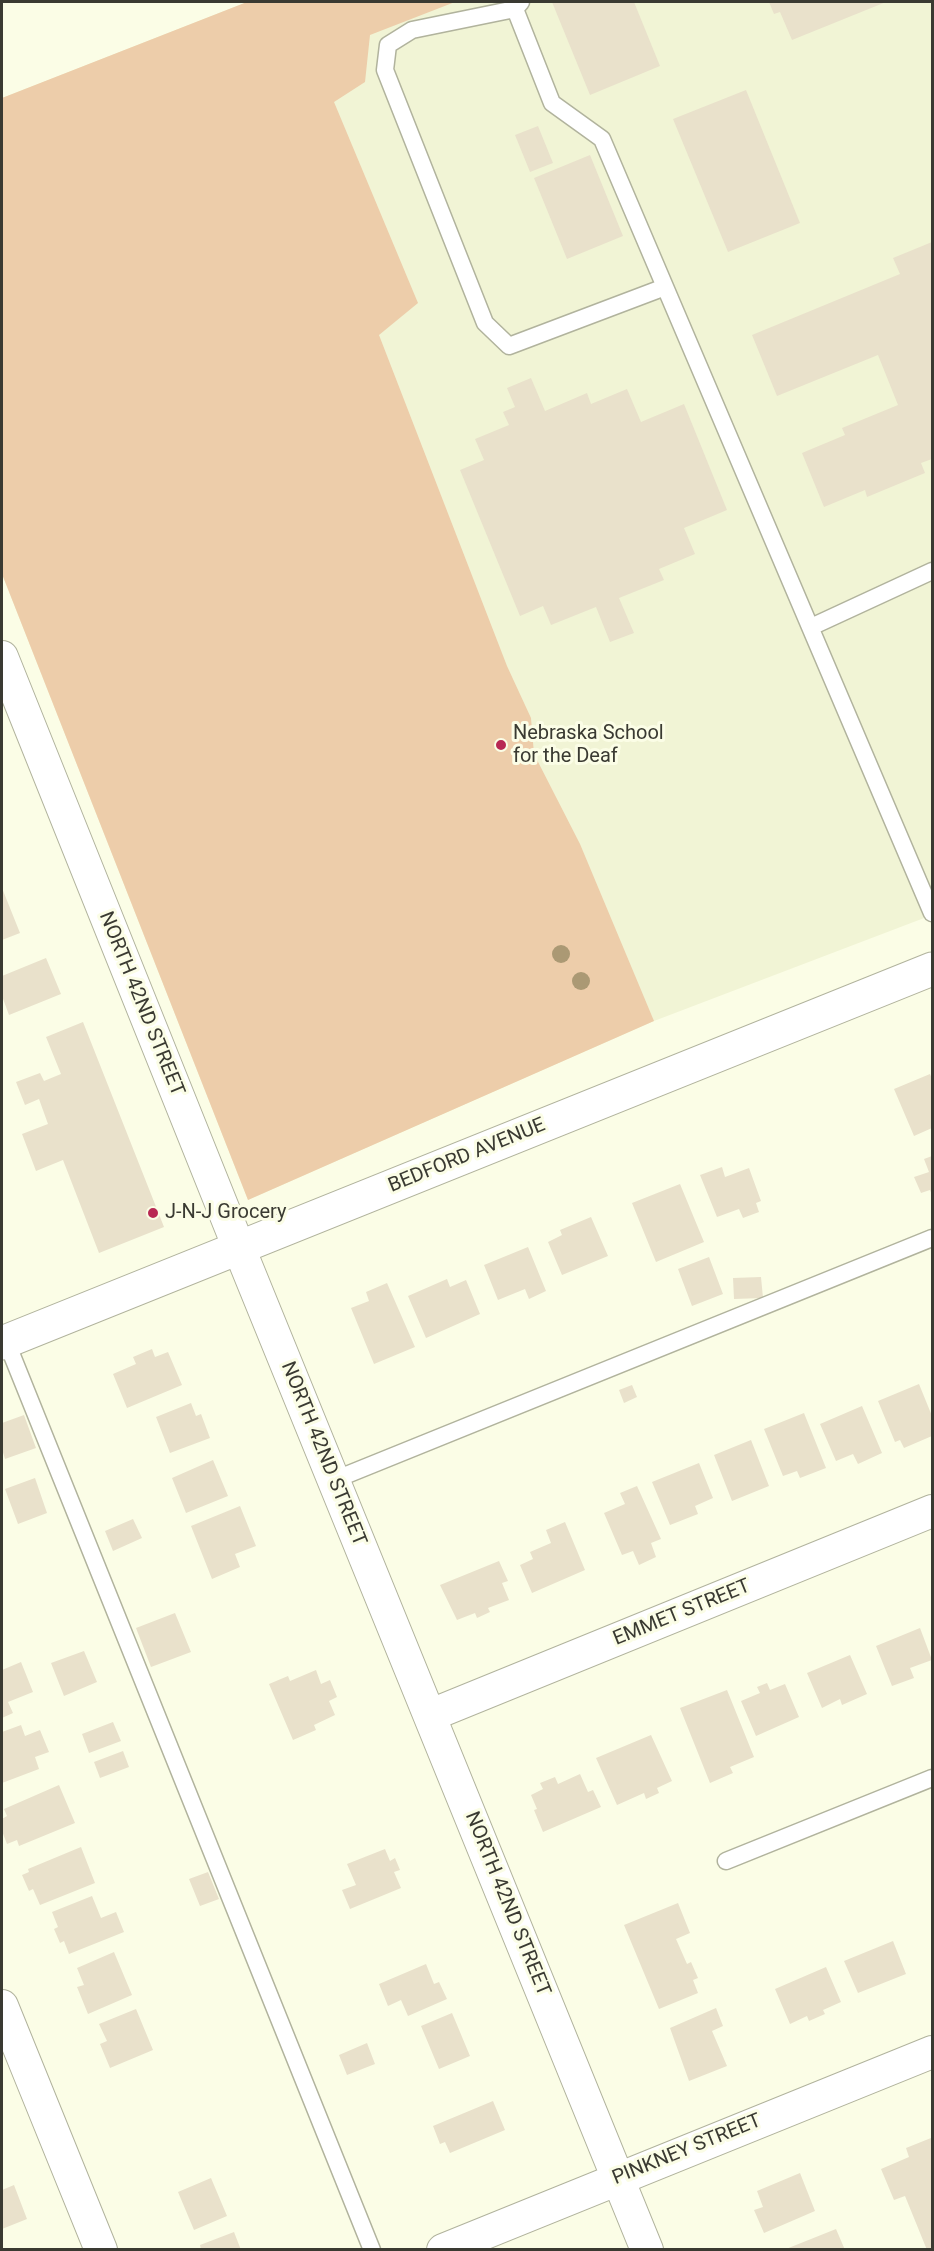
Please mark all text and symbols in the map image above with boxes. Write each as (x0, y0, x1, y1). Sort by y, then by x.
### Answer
place label: Nebraska School for the Deaf (513, 722, 664, 769)
marker: Nebraska School for the Deaf (494, 738, 508, 752)
street label: NORTH 42ND STREET (93, 908, 189, 1100)
street label: BEDFORD AVENUE (385, 1114, 549, 1198)
place label: J-N-J Grocery (165, 1201, 286, 1225)
marker: J-N-J Grocery (146, 1206, 160, 1220)
street label: NORTH 42ND STREET (275, 1358, 371, 1550)
street label: EMMET STREET (610, 1575, 754, 1651)
street label: NORTH 42ND STREET (459, 1808, 555, 2000)
street label: PINKNEY STREET (609, 2109, 765, 2191)

